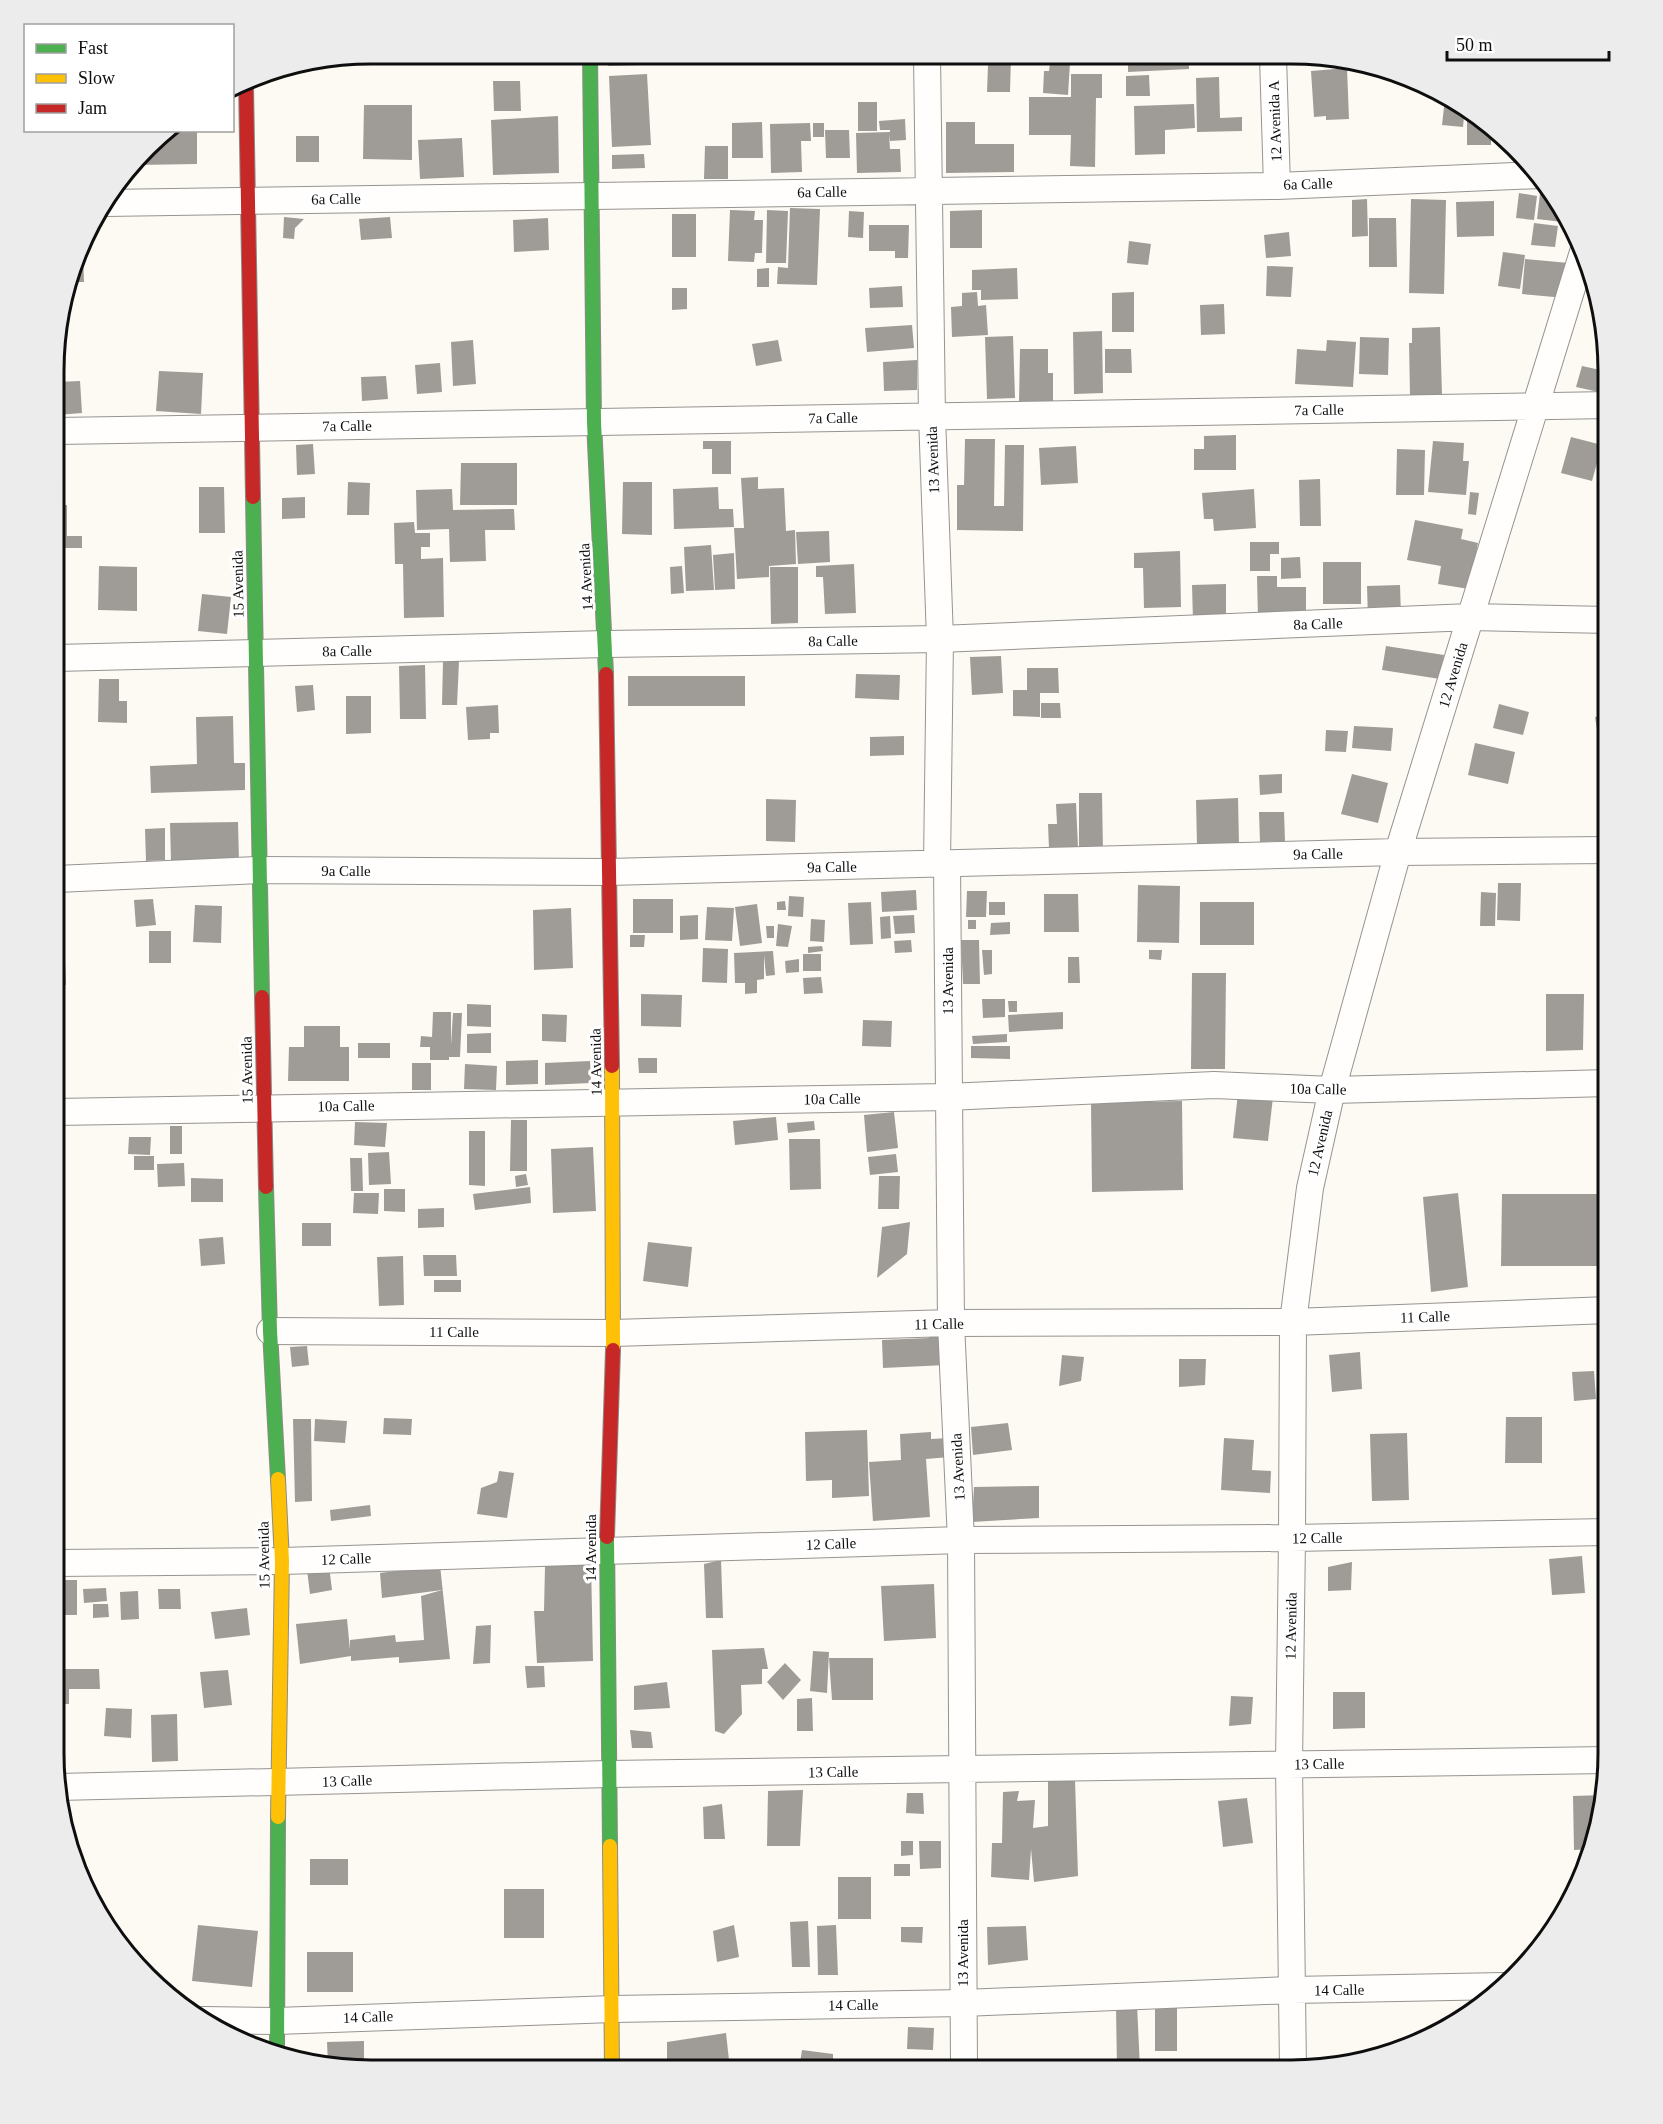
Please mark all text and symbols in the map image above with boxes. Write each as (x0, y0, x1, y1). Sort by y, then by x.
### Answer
legend (24, 24, 234, 132)
scale bar (1447, 24, 1609, 62)
text: 50 m (1456, 35, 1493, 55)
text: Fast (78, 38, 108, 58)
text: Slow (78, 68, 115, 88)
street label: 12 Avenida A (1266, 80, 1284, 162)
text: Jam (78, 98, 107, 118)
street label: 6a Calle (1283, 175, 1333, 193)
street label: 6a Calle (797, 184, 847, 200)
street label: 6a Calle (311, 191, 361, 207)
street label: 7a Calle (1294, 402, 1344, 418)
street label: 7a Calle (808, 410, 858, 426)
street label: 7a Calle (322, 418, 372, 434)
street label: 13 Avenida (924, 426, 942, 494)
street label: 14 Avenida (576, 542, 596, 611)
street label: 15 Avenida (229, 550, 247, 618)
street label: 8a Calle (1293, 615, 1343, 633)
street label: 8a Calle (808, 633, 858, 649)
street label: 12 Avenida (1435, 640, 1471, 710)
street label: 8a Calle (322, 643, 372, 659)
street label: 9a Calle (1293, 846, 1343, 862)
street label: 9a Calle (807, 859, 857, 875)
street label: 9a Calle (321, 863, 371, 879)
street label: 13 Avenida (940, 947, 956, 1015)
street label: 14 Avenida (587, 1028, 605, 1096)
street label: 15 Avenida (238, 1036, 256, 1104)
street label: 10a Calle (1289, 1081, 1347, 1098)
street label: 10a Calle (803, 1090, 861, 1107)
street label: 10a Calle (317, 1097, 375, 1114)
street label: 12 Avenida (1305, 1108, 1335, 1178)
street label: 11 Calle (1400, 1308, 1451, 1326)
street label: 11 Calle (914, 1316, 964, 1332)
street label: 11 Calle (429, 1324, 479, 1340)
street label: 13 Avenida (948, 1432, 968, 1501)
street label: 14 Avenida (583, 1514, 599, 1582)
street label: 15 Avenida (255, 1521, 273, 1589)
street label: 12 Calle (1292, 1530, 1343, 1546)
street label: 12 Calle (806, 1535, 857, 1553)
street label: 12 Calle (321, 1550, 372, 1568)
street label: 12 Avenida (1282, 1592, 1300, 1660)
street label: 13 Calle (1294, 1756, 1345, 1772)
street label: 13 Calle (808, 1764, 859, 1780)
street label: 13 Calle (322, 1772, 373, 1790)
street label: 13 Avenida (955, 1919, 971, 1987)
street label: 14 Calle (1314, 1982, 1365, 1998)
street label: 14 Calle (828, 1997, 879, 2013)
street label: 14 Calle (343, 2008, 394, 2026)

